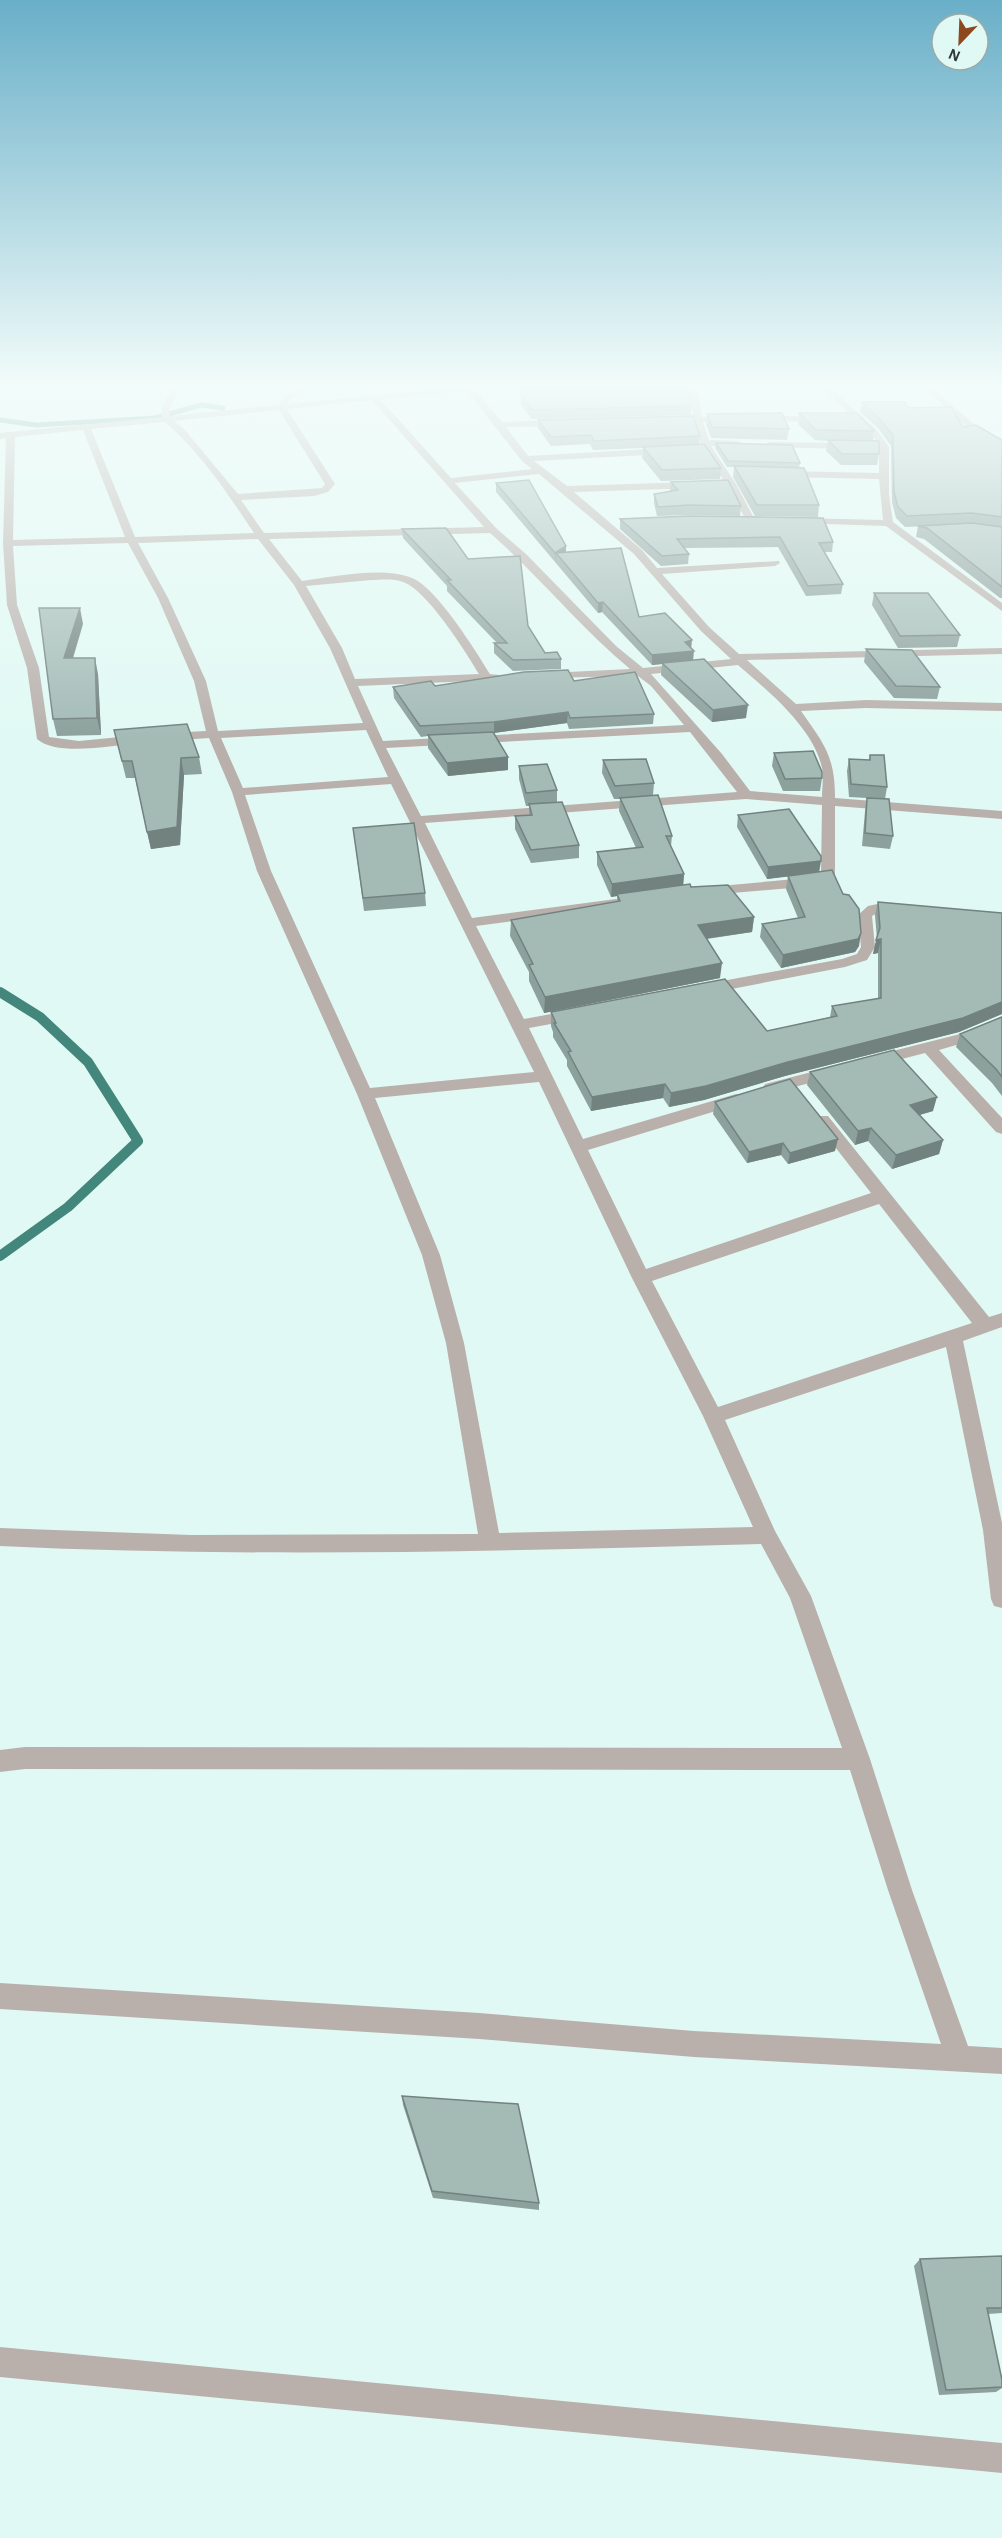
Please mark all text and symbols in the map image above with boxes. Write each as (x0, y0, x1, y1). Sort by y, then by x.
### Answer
north arrow (930, 12, 990, 72)
text: N (946, 45, 963, 64)

